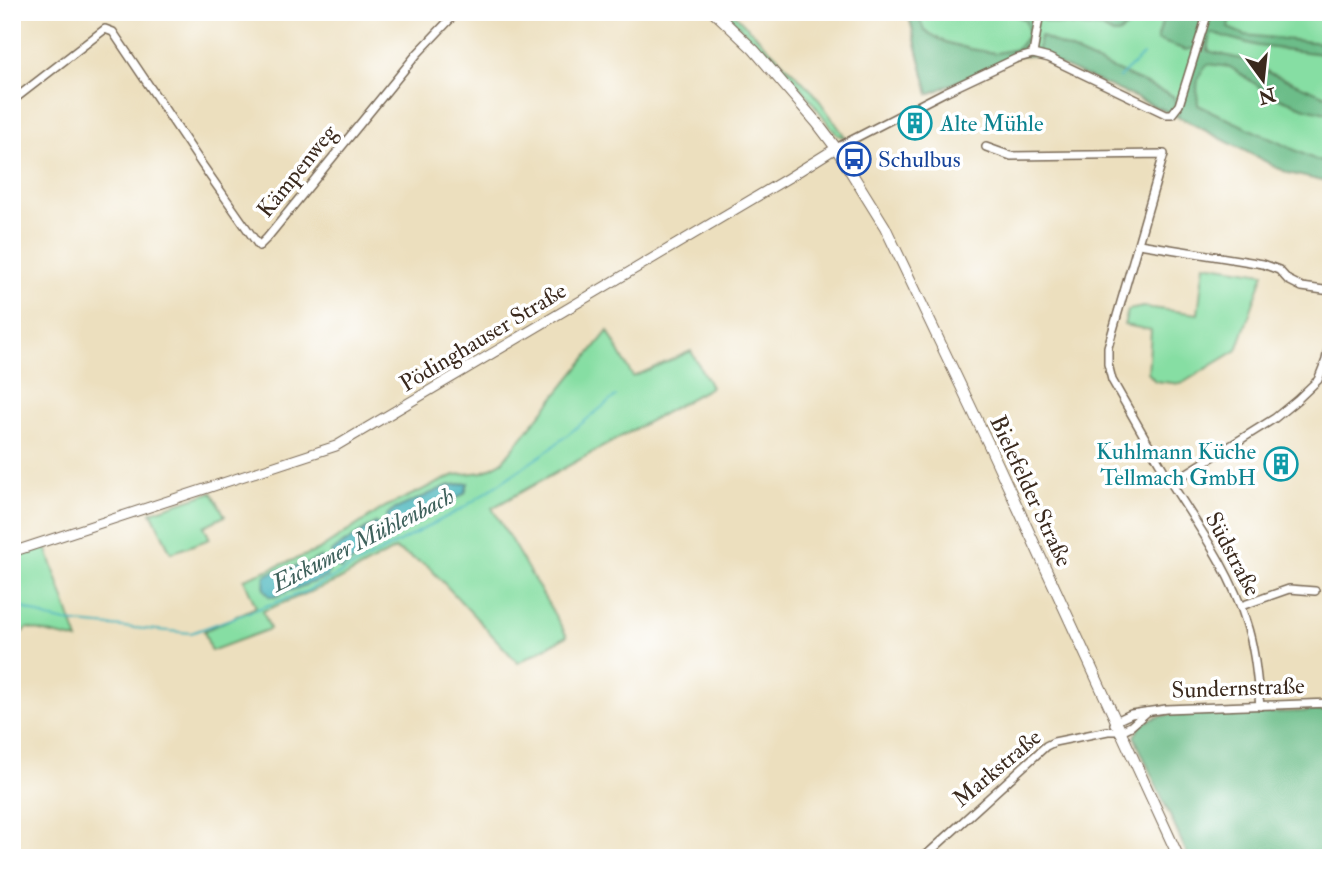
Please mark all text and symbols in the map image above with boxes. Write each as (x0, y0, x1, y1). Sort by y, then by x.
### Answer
north arrow (1228, 46, 1298, 116)
text: N (1255, 81, 1279, 110)
building icon: Alte Mühle (896, 104, 934, 142)
place label: Alte Mühle (939, 109, 1044, 138)
street label: Kämpenweg (251, 118, 344, 224)
bus stop icon: Schulbus (835, 140, 873, 178)
place label: Schulbus (878, 145, 961, 174)
street label: Pödinghauser Straße (394, 276, 572, 398)
street label: Bielefelder Straße (983, 411, 1079, 572)
place label: Kuhlmann Küche Tellmach GmbH (1096, 437, 1256, 492)
building icon: Kuhlmann Küche Tellmach GmbH (1262, 445, 1300, 483)
water label: Eickumer Mühlenbach (265, 480, 460, 600)
street label: Südstraße (1199, 507, 1267, 601)
street label: Sundernstraße (1171, 671, 1305, 705)
street label: Markstraße (947, 722, 1047, 813)

